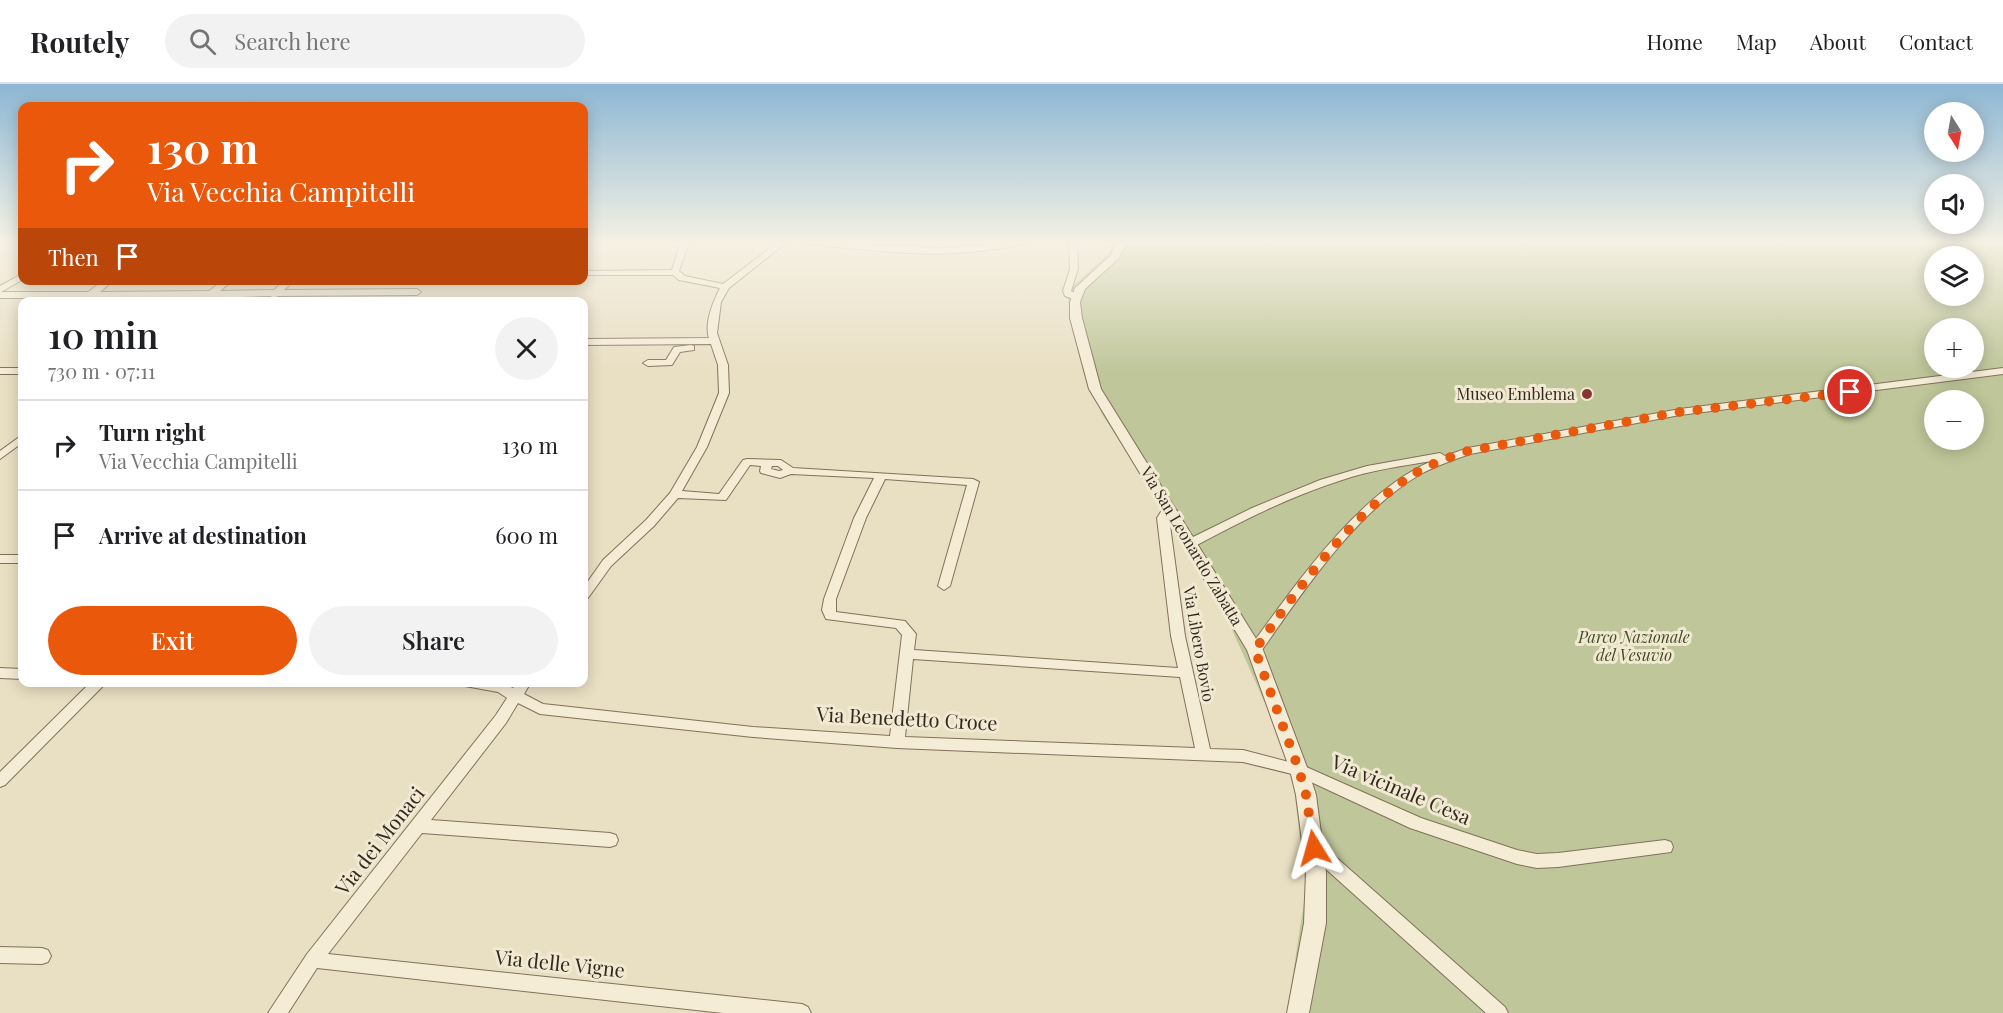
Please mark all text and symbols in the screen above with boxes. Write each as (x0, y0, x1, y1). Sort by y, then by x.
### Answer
search box (165, 14, 585, 68)
text: Routely (30, 23, 129, 60)
icon: search (186, 25, 219, 58)
text: Search here (234, 26, 351, 56)
text: Home (1647, 27, 1703, 55)
text: Map (1736, 27, 1777, 55)
text: About (1810, 27, 1866, 55)
text: Contact (1899, 27, 1973, 55)
north arrow (1924, 102, 1984, 162)
map controls (1924, 102, 1984, 450)
text: 130 m (147, 119, 258, 175)
icon: right (48, 126, 126, 204)
text: Via Vecchia Campitelli (147, 173, 415, 209)
button: sound (1924, 174, 1984, 234)
icon: arrive (111, 240, 144, 273)
text: Then (48, 242, 99, 272)
button: layers (1924, 246, 1984, 306)
text: 10 min (48, 310, 158, 358)
button: close (495, 317, 558, 380)
button: + (1924, 318, 1984, 378)
text: 730 m · 07:11 (48, 357, 155, 384)
pin (1824, 366, 1875, 417)
icon: arrive (1833, 375, 1866, 408)
place label: Museo Emblema (1456, 383, 1575, 404)
marker: Museo Emblema (1580, 387, 1594, 401)
button: − (1924, 390, 1984, 450)
text: Turn right (99, 417, 205, 447)
icon: right (48, 429, 81, 462)
text: 130 m (502, 430, 558, 460)
text: Via Vecchia Campitelli (99, 447, 298, 474)
street label: Via San Leonardo Zabatta (1136, 461, 1248, 629)
icon: arrive (48, 519, 81, 552)
text: Arrive at destination (99, 520, 307, 550)
text: 600 m (495, 520, 558, 550)
street label: Via Libero Bovio (1179, 584, 1220, 703)
button: Exit (48, 606, 297, 675)
button: Share (309, 606, 558, 675)
park label: Parco Nazionale del Vesuvio (1577, 626, 1690, 665)
street label: Via Benedetto Croce (815, 699, 998, 736)
street label: Via vicinale Cesa (1327, 747, 1475, 830)
street label: Via dei Monaci (327, 780, 430, 901)
position arrow (1282, 816, 1346, 880)
street label: Via delle Vigne (493, 942, 626, 983)

